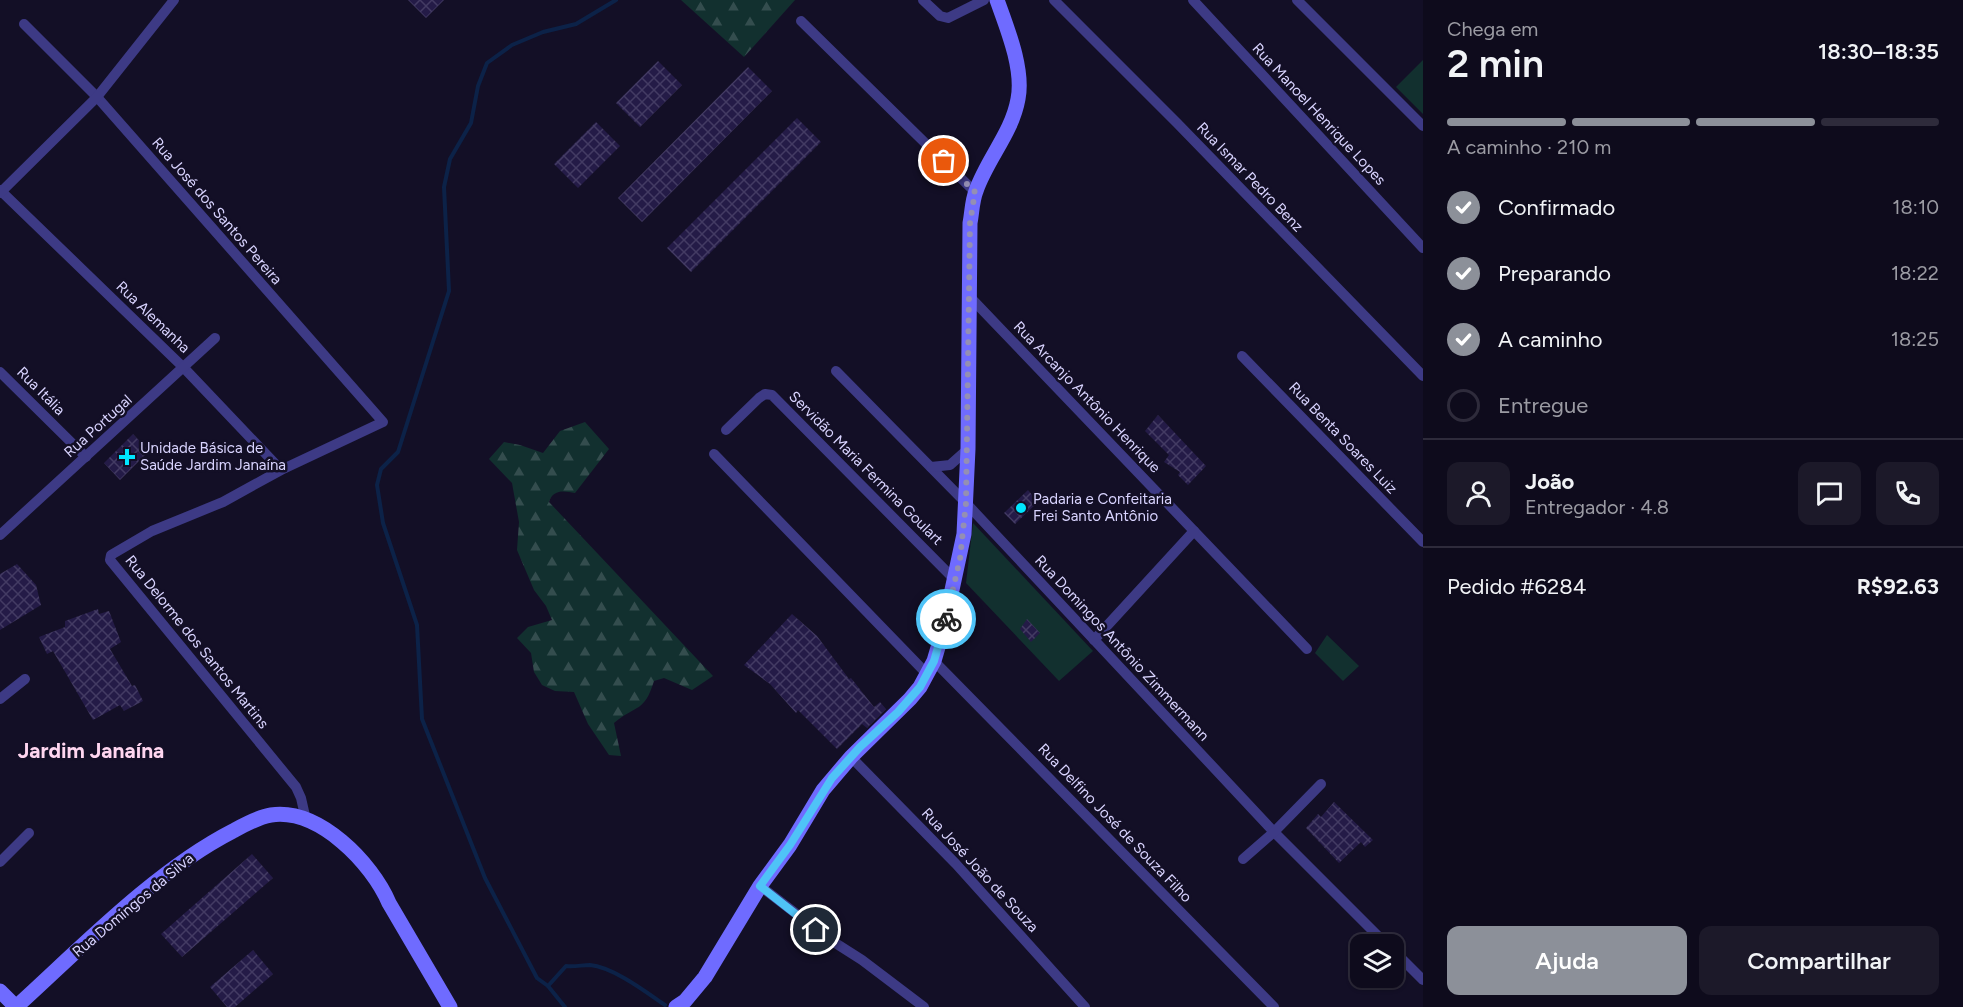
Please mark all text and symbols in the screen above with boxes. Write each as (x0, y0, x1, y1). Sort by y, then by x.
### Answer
text: Chega em (1447, 17, 1538, 41)
text: 18:30–18:35 (1818, 38, 1939, 65)
street label: Rua Manoel Henrique Lopes (1248, 39, 1390, 189)
text: 2 min (1447, 40, 1544, 87)
street label: Rua Ismar Pedro Benz (1193, 118, 1307, 236)
street label: Rua José dos Santos Pereira (148, 134, 286, 288)
pin (918, 135, 969, 186)
text: A caminho · 210 m (1447, 135, 1611, 159)
icon: bag (927, 144, 960, 177)
icon: check (1447, 191, 1480, 224)
text: Confirmado (1498, 194, 1615, 221)
text: 18:10 (1892, 195, 1939, 219)
icon: check (1447, 257, 1480, 290)
text: Preparando (1498, 260, 1611, 287)
text: 18:22 (1891, 261, 1939, 285)
street label: Rua Alemanha (112, 277, 194, 357)
street label: Rua Arcanjo Antônio Henrique (1010, 318, 1164, 476)
icon: check (1447, 323, 1480, 356)
text: A caminho (1498, 326, 1603, 353)
text: 18:25 (1891, 327, 1939, 351)
street label: Rua Itália (13, 363, 69, 419)
street label: Rua Benta Soares Luiz (1285, 378, 1401, 498)
street label: Servidão Maria Fermina Goulart (785, 387, 947, 549)
street label: Rua Portugal (60, 391, 136, 461)
text: Entregue (1498, 392, 1588, 419)
place label: Unidade Básica de Saúde Jardim Janaína (140, 439, 286, 474)
marker: Unidade Básica de Saúde Jardim Janaína (118, 448, 136, 466)
button: person (1447, 462, 1510, 525)
button: chat (1798, 462, 1861, 525)
button: phone (1876, 462, 1939, 525)
text: João (1525, 468, 1574, 495)
place label: Padaria e Confeitaria Frei Santo Antônio (1033, 490, 1172, 525)
text: Entregador · 4.8 (1525, 495, 1669, 519)
marker: Padaria e Confeitaria Frei Santo Antônio (1014, 501, 1028, 515)
street label: Rua Domingos Antônio Zimmermann (1031, 551, 1213, 745)
street label: Rua Delorme dos Santos Martins (121, 552, 273, 732)
text: Pedido #6284 (1447, 573, 1586, 600)
text: R$92.63 (1857, 573, 1939, 600)
courier (916, 589, 976, 649)
icon: bike (930, 603, 963, 636)
district label: Jardim Janaína (18, 738, 164, 763)
street label: Rua Delfino José de Souza Filho (1034, 740, 1196, 906)
street label: Rua José João de Souza (918, 804, 1042, 936)
street label: Rua Domingos da Silva (69, 849, 197, 961)
pin (790, 904, 841, 955)
icon: home (799, 913, 832, 946)
button: Ajuda (1447, 926, 1687, 995)
button: Compartilhar (1699, 926, 1939, 995)
map controls (1350, 934, 1404, 988)
button: layers (1350, 934, 1404, 988)

